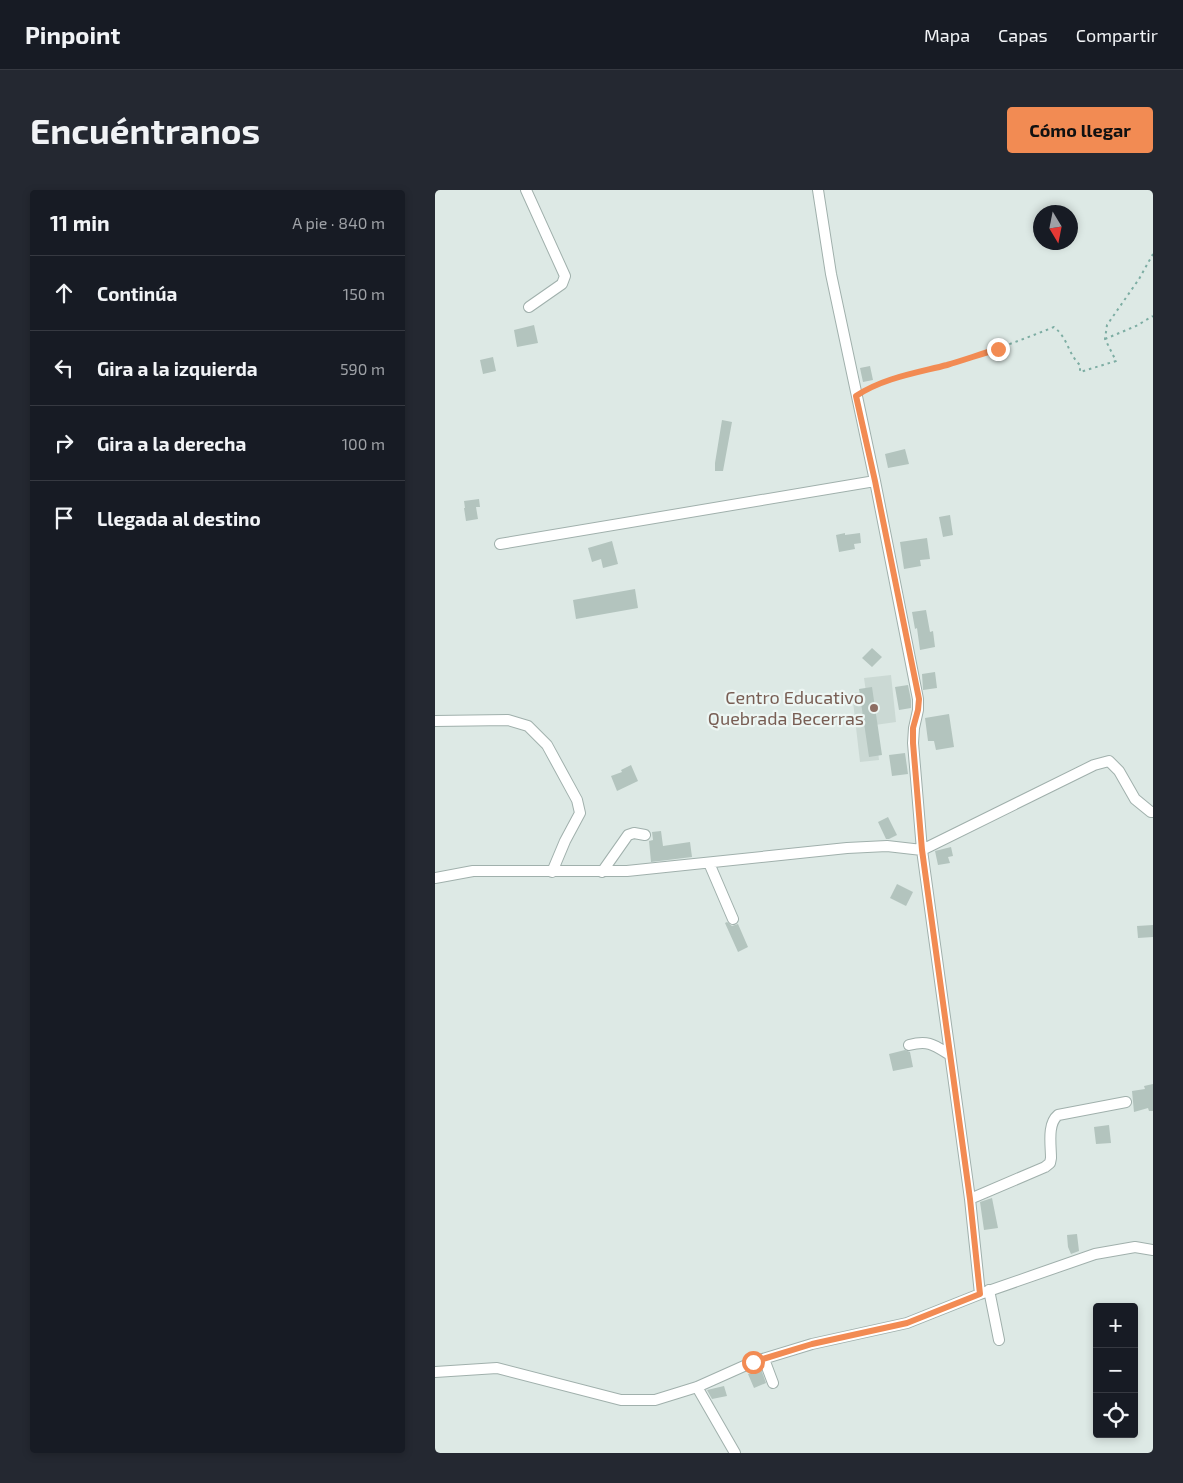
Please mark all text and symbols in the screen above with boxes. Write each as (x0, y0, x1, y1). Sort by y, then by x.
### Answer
text: Pinpoint (25, 20, 120, 49)
text: Mapa (924, 24, 970, 46)
text: Capas (998, 24, 1048, 46)
text: Compartir (1076, 24, 1158, 46)
button: Cómo llegar (1007, 107, 1153, 153)
text: Encuéntranos (30, 109, 260, 151)
north arrow (1033, 205, 1078, 250)
text: 11 min (50, 210, 110, 235)
text: A pie · 840 m (292, 213, 385, 232)
icon: ahead (50, 279, 78, 307)
text: Continúa (97, 282, 177, 305)
text: 150 m (343, 284, 385, 303)
route end (987, 338, 1010, 361)
icon: left (50, 354, 78, 382)
text: Gira a la izquierda (97, 357, 258, 380)
text: 590 m (340, 359, 385, 378)
icon: right (50, 429, 78, 457)
text: Gira a la derecha (97, 432, 246, 455)
text: 100 m (342, 434, 385, 453)
icon: arrive (50, 504, 78, 532)
text: Llegada al destino (97, 507, 261, 530)
place label: Centro Educativo Quebrada Becerras (708, 686, 864, 729)
marker: Centro Educativo Quebrada Becerras (868, 702, 880, 714)
map controls (1093, 1303, 1138, 1438)
button: + (1093, 1303, 1138, 1348)
button: − (1093, 1348, 1138, 1393)
route start (742, 1351, 765, 1374)
button: locate (1093, 1393, 1138, 1438)

